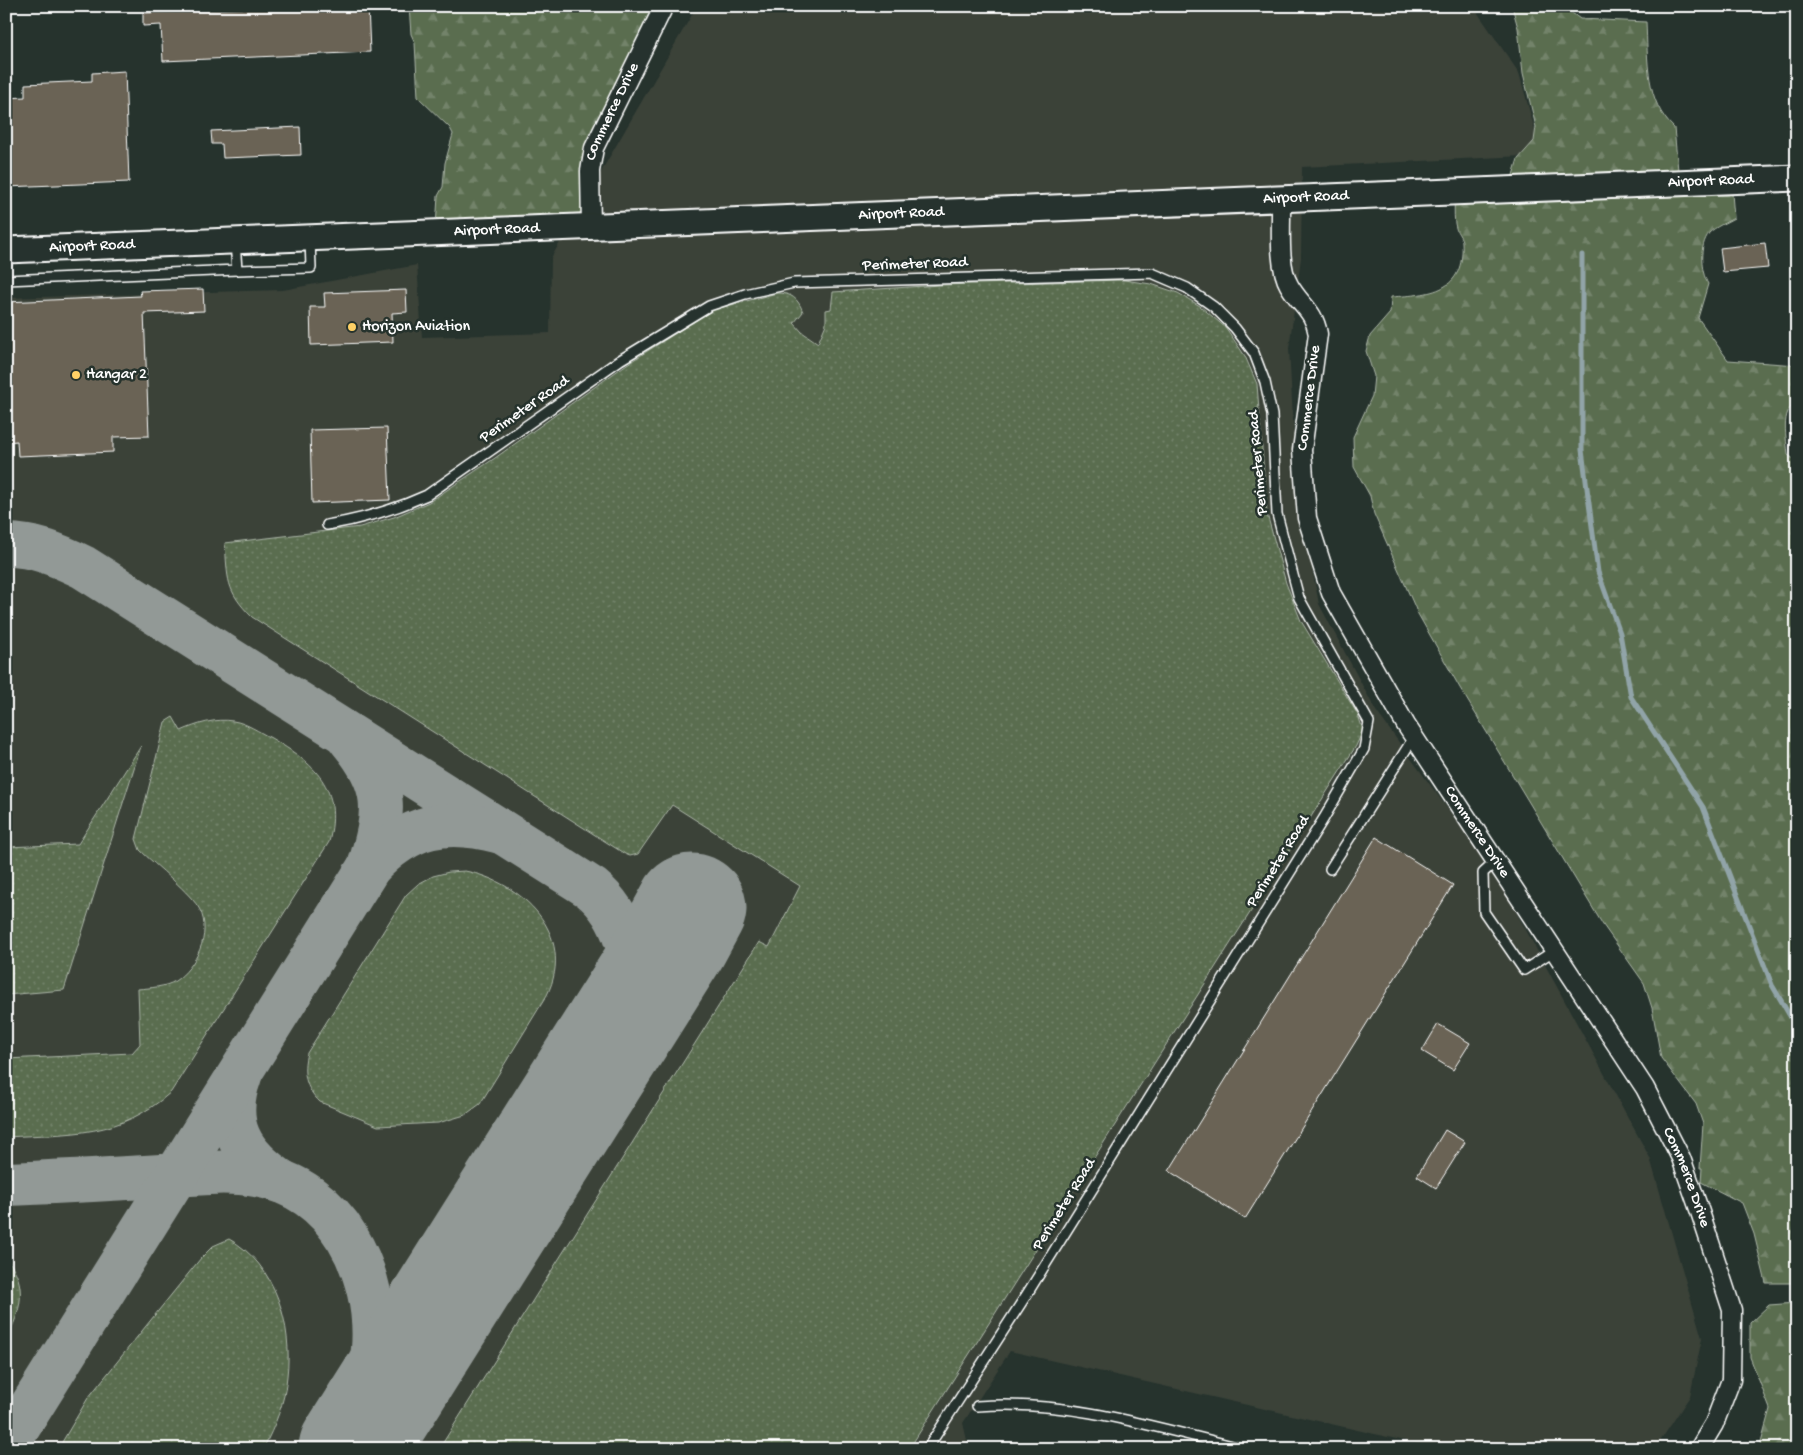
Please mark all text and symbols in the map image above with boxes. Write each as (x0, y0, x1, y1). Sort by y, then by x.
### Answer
street label: Commerce Drive (583, 59, 644, 162)
street label: Airport Road (1667, 170, 1755, 193)
street label: Airport Road (1263, 186, 1351, 209)
street label: Airport Road (858, 203, 946, 225)
street label: Airport Road (453, 219, 541, 241)
street label: Airport Road (49, 235, 137, 258)
street label: Perimeter Road (861, 254, 969, 276)
place label: Horizon Aviation (362, 318, 470, 337)
marker: Horizon Aviation (346, 321, 358, 333)
street label: Commerce Drive (1294, 344, 1326, 452)
place label: Hangar 2 (86, 366, 147, 385)
marker: Hangar 2 (70, 369, 82, 381)
street label: Perimeter Road (476, 371, 575, 448)
street label: Perimeter Road (1245, 408, 1273, 517)
street label: Commerce Drive (1439, 783, 1514, 882)
street label: Perimeter Road (1243, 811, 1316, 912)
street label: Commerce Drive (1657, 1124, 1714, 1231)
street label: Perimeter Road (1029, 1154, 1102, 1255)

